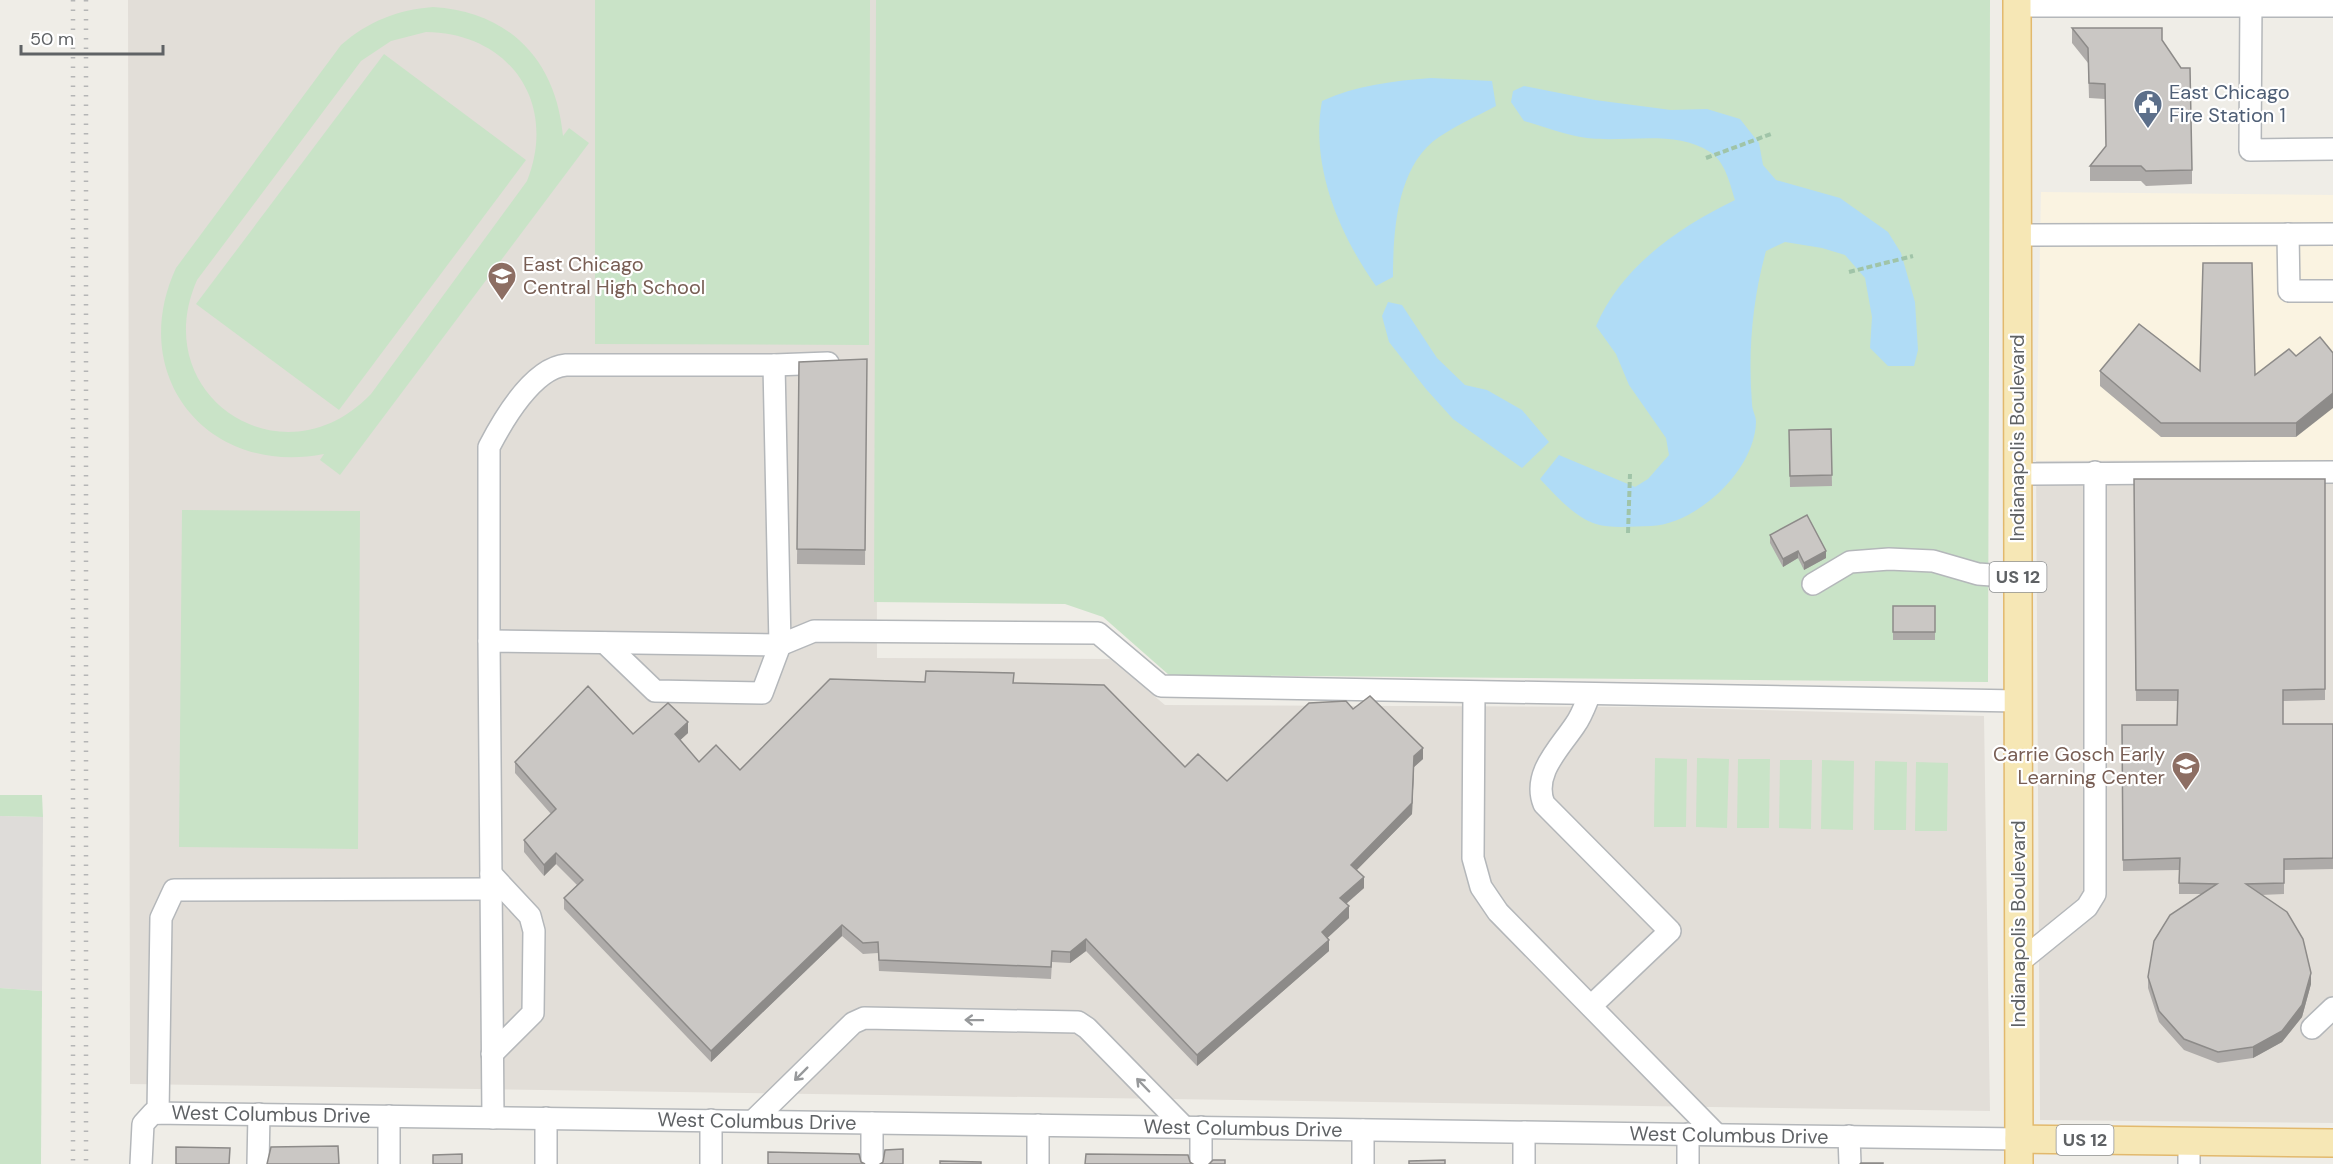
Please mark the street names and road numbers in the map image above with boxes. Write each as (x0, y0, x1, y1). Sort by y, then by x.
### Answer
street label: Indianapolis Boulevard (2004, 334, 2030, 542)
road number: US 12 (1990, 562, 2046, 592)
street label: Indianapolis Boulevard (2005, 820, 2031, 1028)
street label: West Columbus Drive (171, 1099, 371, 1129)
street label: West Columbus Drive (657, 1106, 857, 1136)
street label: West Columbus Drive (1143, 1113, 1343, 1143)
street label: West Columbus Drive (1629, 1120, 1829, 1150)
road number: US 12 (2056, 1125, 2114, 1155)

